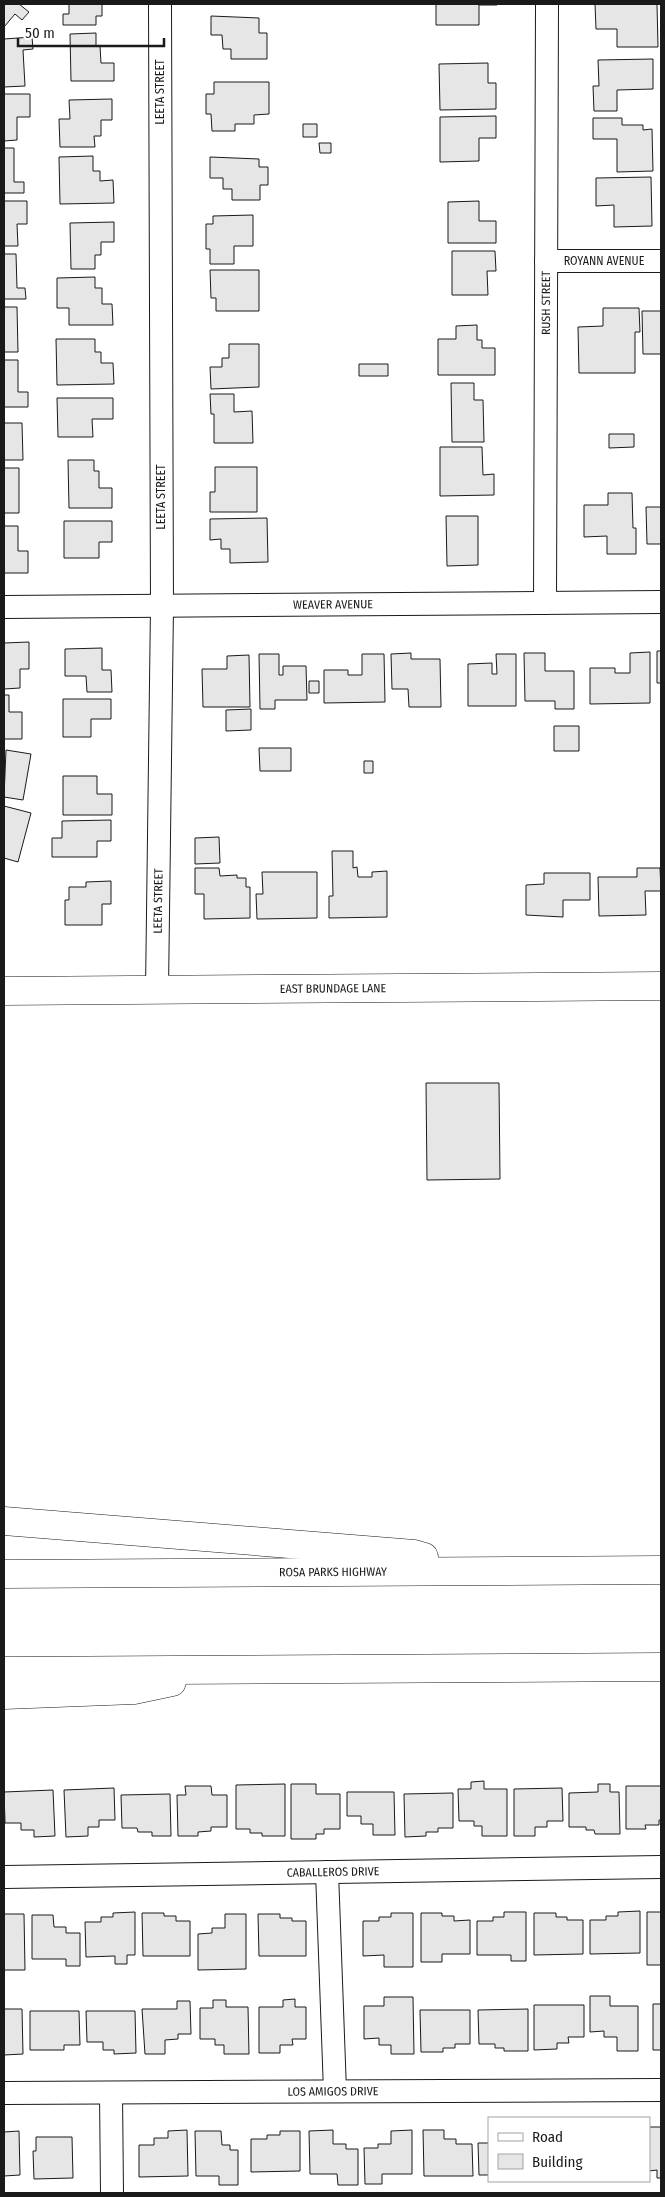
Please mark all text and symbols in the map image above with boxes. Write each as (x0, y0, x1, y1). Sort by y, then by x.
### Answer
scale bar (18, 15, 164, 47)
text: 50 m (25, 24, 55, 42)
street label: LEETA STREET (153, 59, 167, 125)
street label: ROYANN AVENUE (564, 254, 645, 268)
street label: RUSH STREET (539, 270, 553, 335)
street label: LEETA STREET (154, 464, 168, 530)
street label: WEAVER AVENUE (293, 597, 373, 612)
street label: LEETA STREET (151, 868, 166, 934)
street label: EAST BRUNDAGE LANE (280, 981, 387, 996)
street label: ROSA PARKS HIGHWAY (279, 1565, 387, 1579)
street label: CABALLEROS DRIVE (286, 1864, 380, 1880)
street label: LOS AMIGOS DRIVE (288, 2084, 379, 2099)
legend (488, 2117, 650, 2182)
text: Road (532, 2128, 563, 2146)
text: Building (532, 2153, 583, 2171)

